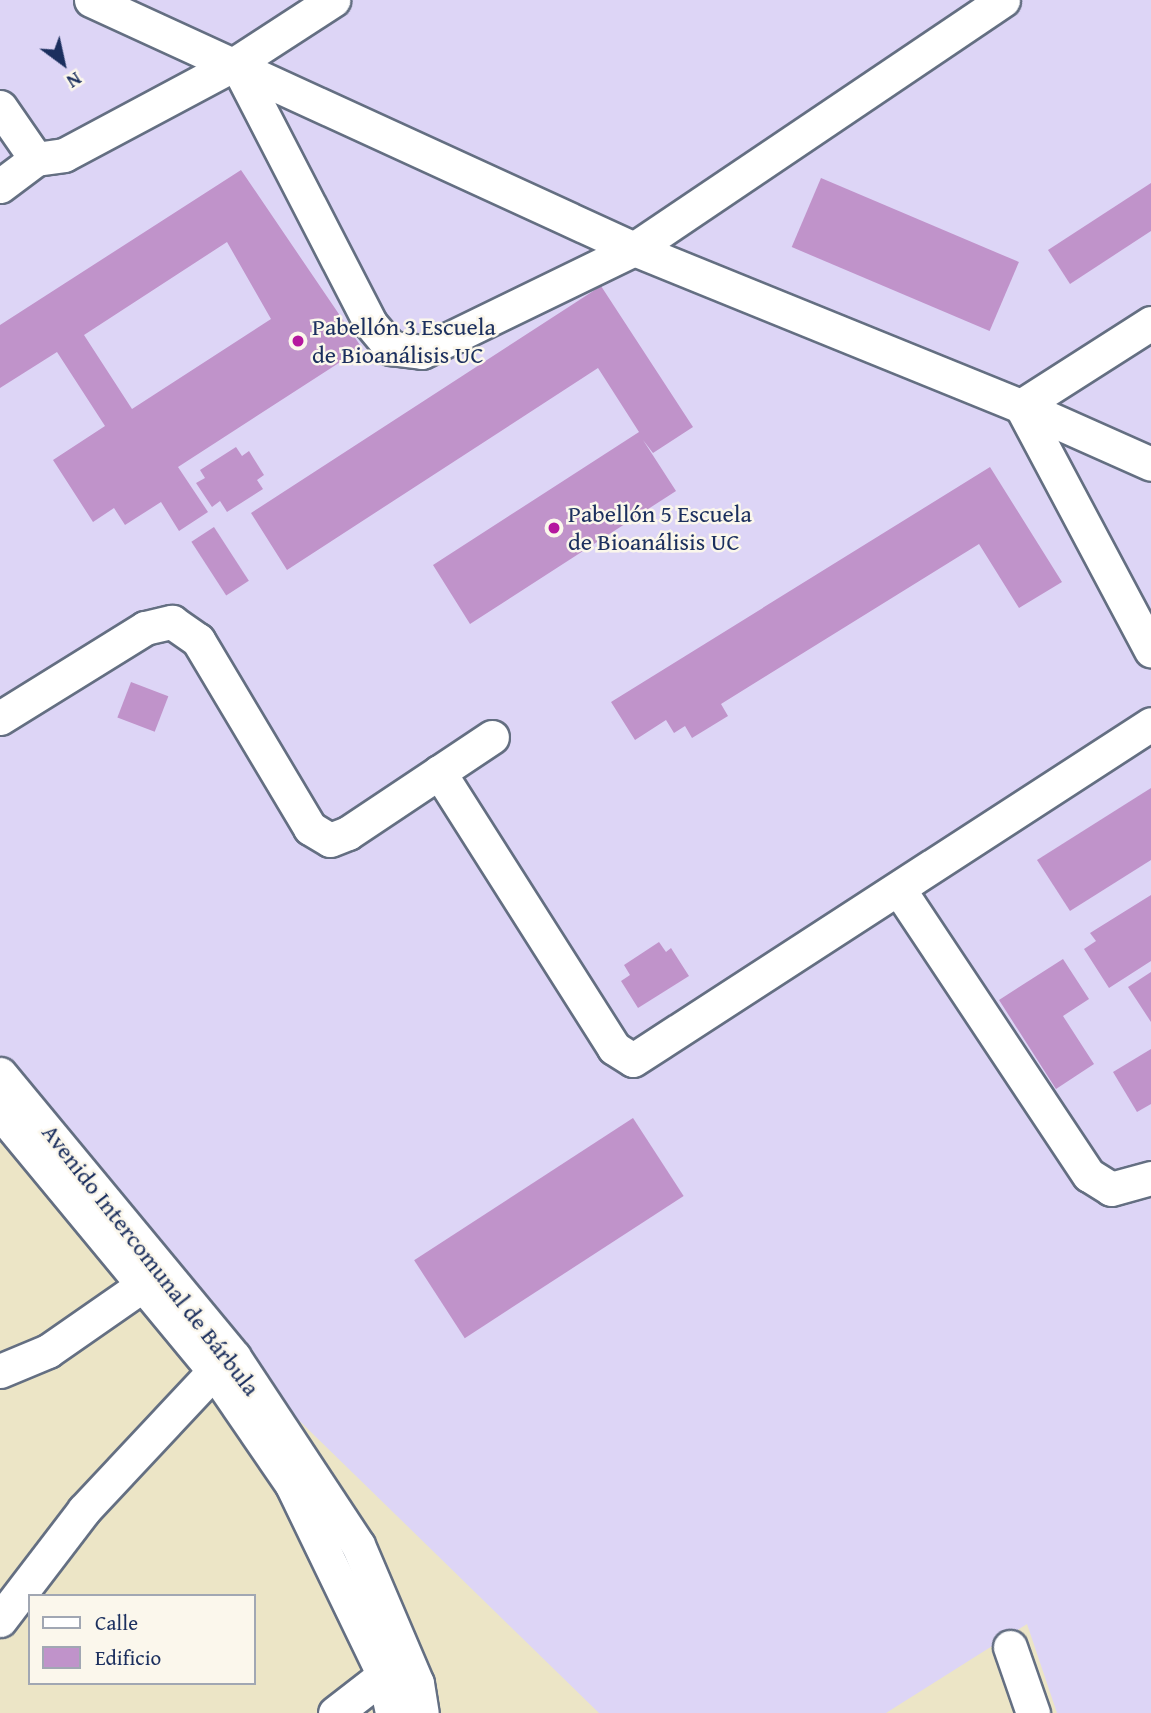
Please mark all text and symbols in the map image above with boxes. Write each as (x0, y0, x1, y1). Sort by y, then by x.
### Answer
north arrow (28, 28, 98, 98)
text: N (61, 65, 87, 96)
place label: Pabellón 3 Escuela de Bioanálisis UC (312, 313, 496, 369)
marker: Pabellón 3 Escuela de Bioanálisis UC (290, 333, 306, 349)
place label: Pabellón 5 Escuela de Bioanálisis UC (568, 500, 752, 556)
marker: Pabellón 5 Escuela de Bioanálisis UC (546, 520, 562, 536)
street label: Avenido Intercomunal de Bárbula (36, 1118, 266, 1402)
legend (28, 1594, 256, 1685)
text: Calle (95, 1607, 138, 1638)
text: Edificio (95, 1642, 161, 1673)

